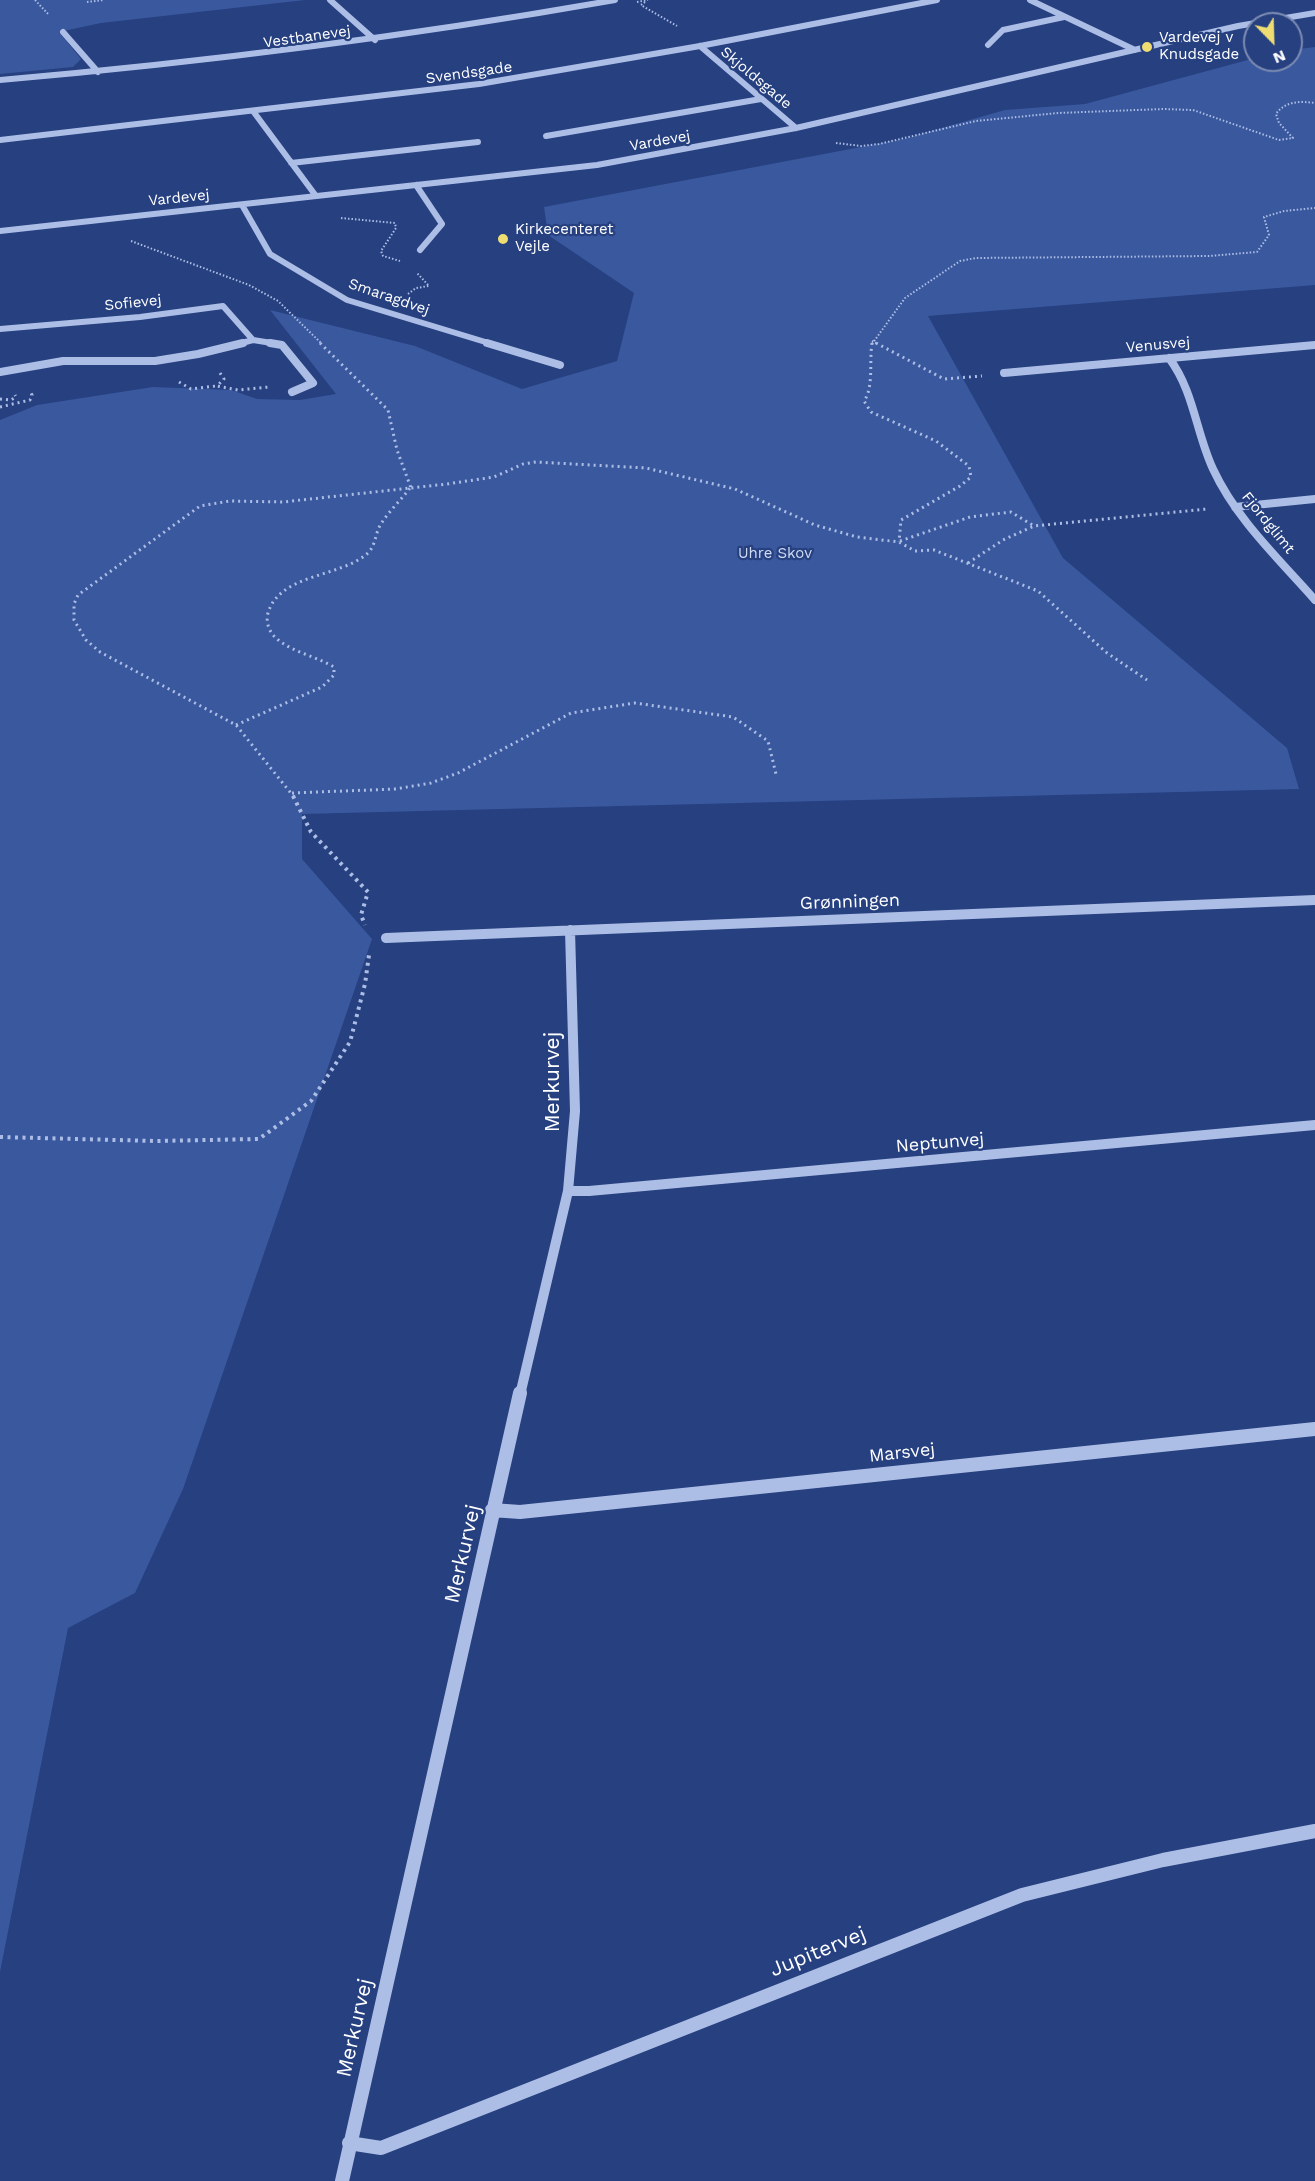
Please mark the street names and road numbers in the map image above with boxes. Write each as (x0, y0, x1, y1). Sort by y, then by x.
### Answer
street label: Vestbanevej (262, 22, 352, 52)
street label: Skjoldsgade (717, 43, 795, 113)
street label: Svendsgade (425, 58, 513, 88)
street label: Vardevej (628, 127, 692, 155)
street label: Vardevej (147, 186, 211, 210)
street label: Smaragdvej (346, 275, 432, 319)
street label: Sofievej (104, 291, 162, 315)
street label: Venusvej (1125, 333, 1191, 357)
street label: Fjordglimt (1238, 488, 1298, 558)
street label: Grønningen (800, 889, 900, 915)
street label: Merkurvej (540, 1032, 566, 1132)
street label: Neptunvej (895, 1128, 985, 1158)
street label: Marsvej (868, 1439, 936, 1467)
street label: Merkurvej (439, 1502, 487, 1606)
street label: Jupitervej (766, 1921, 870, 1983)
street label: Merkurvej (331, 1976, 379, 2080)

